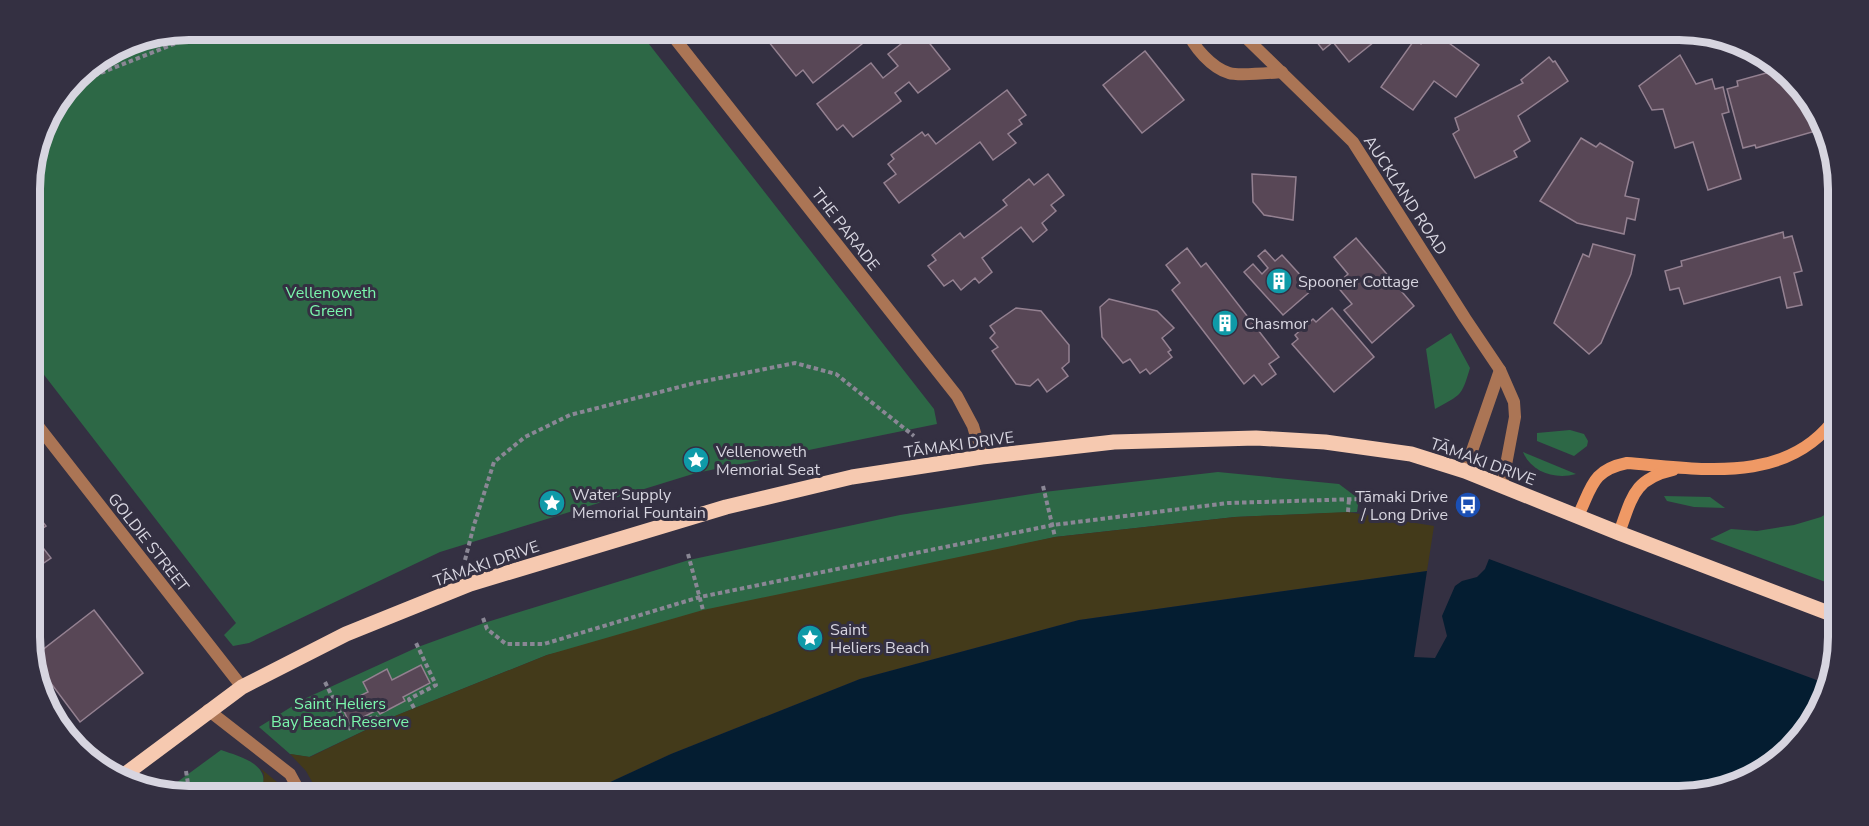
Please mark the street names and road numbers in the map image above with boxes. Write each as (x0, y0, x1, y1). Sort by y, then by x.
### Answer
street label: AUCKLAND ROAD (1358, 132, 1452, 259)
street label: THE PARADE (806, 184, 884, 276)
street label: TĀMAKI DRIVE (903, 426, 1015, 464)
street label: TĀMAKI DRIVE (1427, 433, 1538, 491)
street label: GOLDIE STREET (103, 489, 194, 597)
street label: TĀMAKI DRIVE (430, 536, 542, 592)

